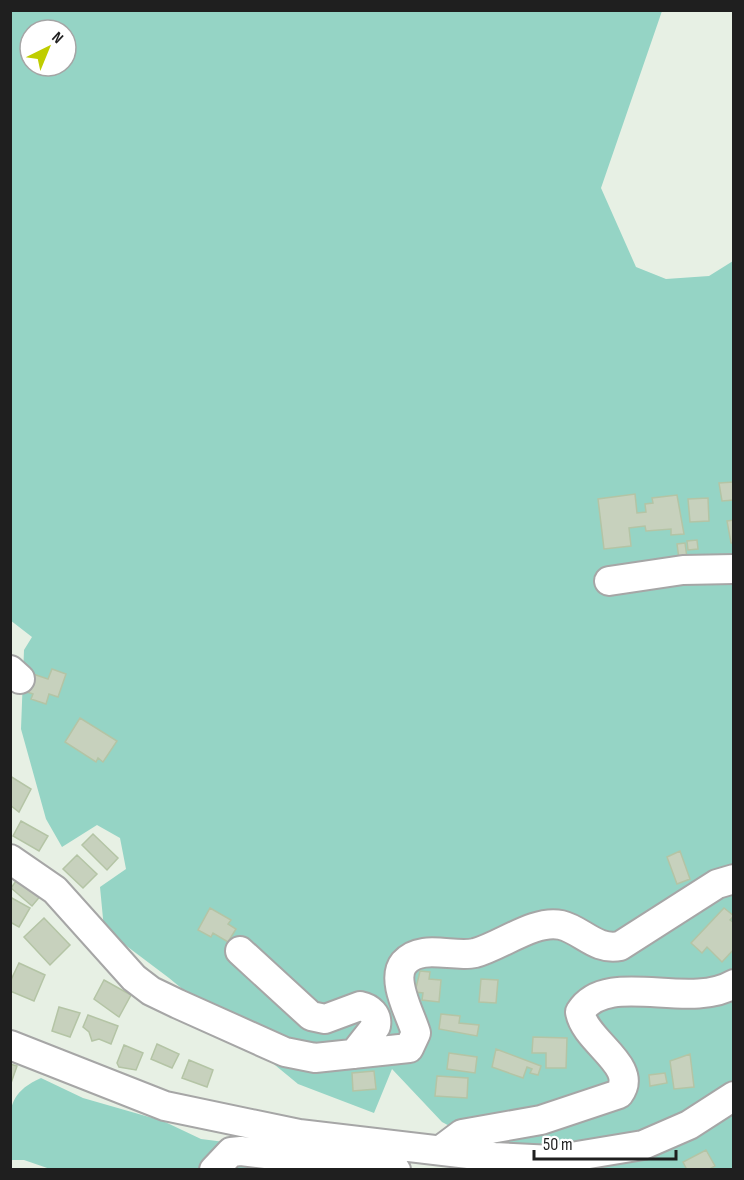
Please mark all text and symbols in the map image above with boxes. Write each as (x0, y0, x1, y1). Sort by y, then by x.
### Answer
north arrow (18, 18, 78, 78)
text: N (48, 28, 67, 48)
scale bar (534, 1123, 676, 1161)
text: 50 m (543, 1134, 573, 1155)

